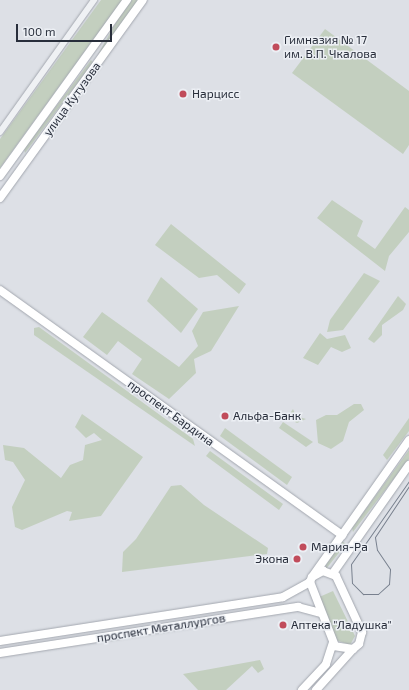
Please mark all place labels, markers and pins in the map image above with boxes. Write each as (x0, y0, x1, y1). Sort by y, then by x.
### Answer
place label: Гимназия № 17 им. В.П. Чкалова (284, 33, 377, 61)
marker: Гимназия № 17 им. В.П. Чкалова (271, 42, 281, 52)
place label: Нарцисс (192, 87, 240, 101)
marker: Нарцисс (177, 88, 189, 100)
place label: Альфа-Банк (233, 409, 301, 423)
marker: Альфа-Банк (220, 411, 230, 421)
place label: Мария-Ра (311, 540, 368, 554)
marker: Мария-Ра (298, 542, 308, 552)
place label: Экона (255, 552, 289, 566)
marker: Экона (292, 554, 302, 564)
place label: Аптека "Ладушка" (291, 618, 392, 632)
marker: Аптека "Ладушка" (278, 620, 288, 630)

